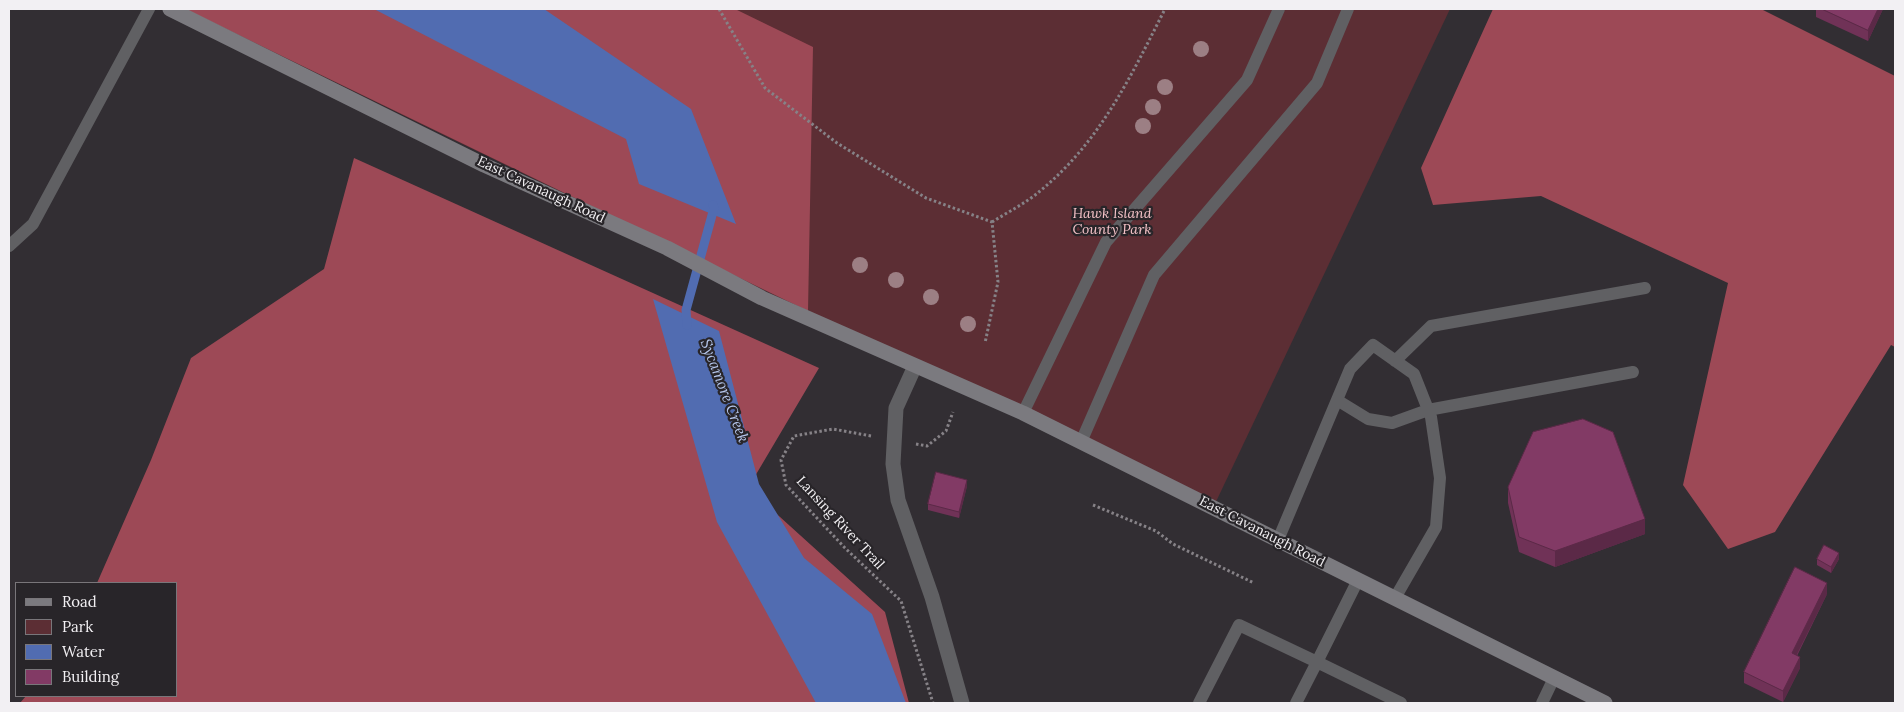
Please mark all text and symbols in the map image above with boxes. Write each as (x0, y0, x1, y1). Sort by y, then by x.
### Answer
street label: East Cavanaugh Road (474, 153, 608, 227)
park label: Hawk Island County Park (1072, 206, 1152, 238)
water label: Sycamore Creek (696, 337, 752, 445)
street label: Lansing River Trail (793, 473, 887, 573)
street label: East Cavanaugh Road (1196, 493, 1328, 571)
legend (15, 582, 178, 697)
text: Road (62, 592, 97, 611)
text: Park (62, 617, 93, 636)
text: Water (62, 642, 104, 661)
text: Building (62, 667, 119, 686)

